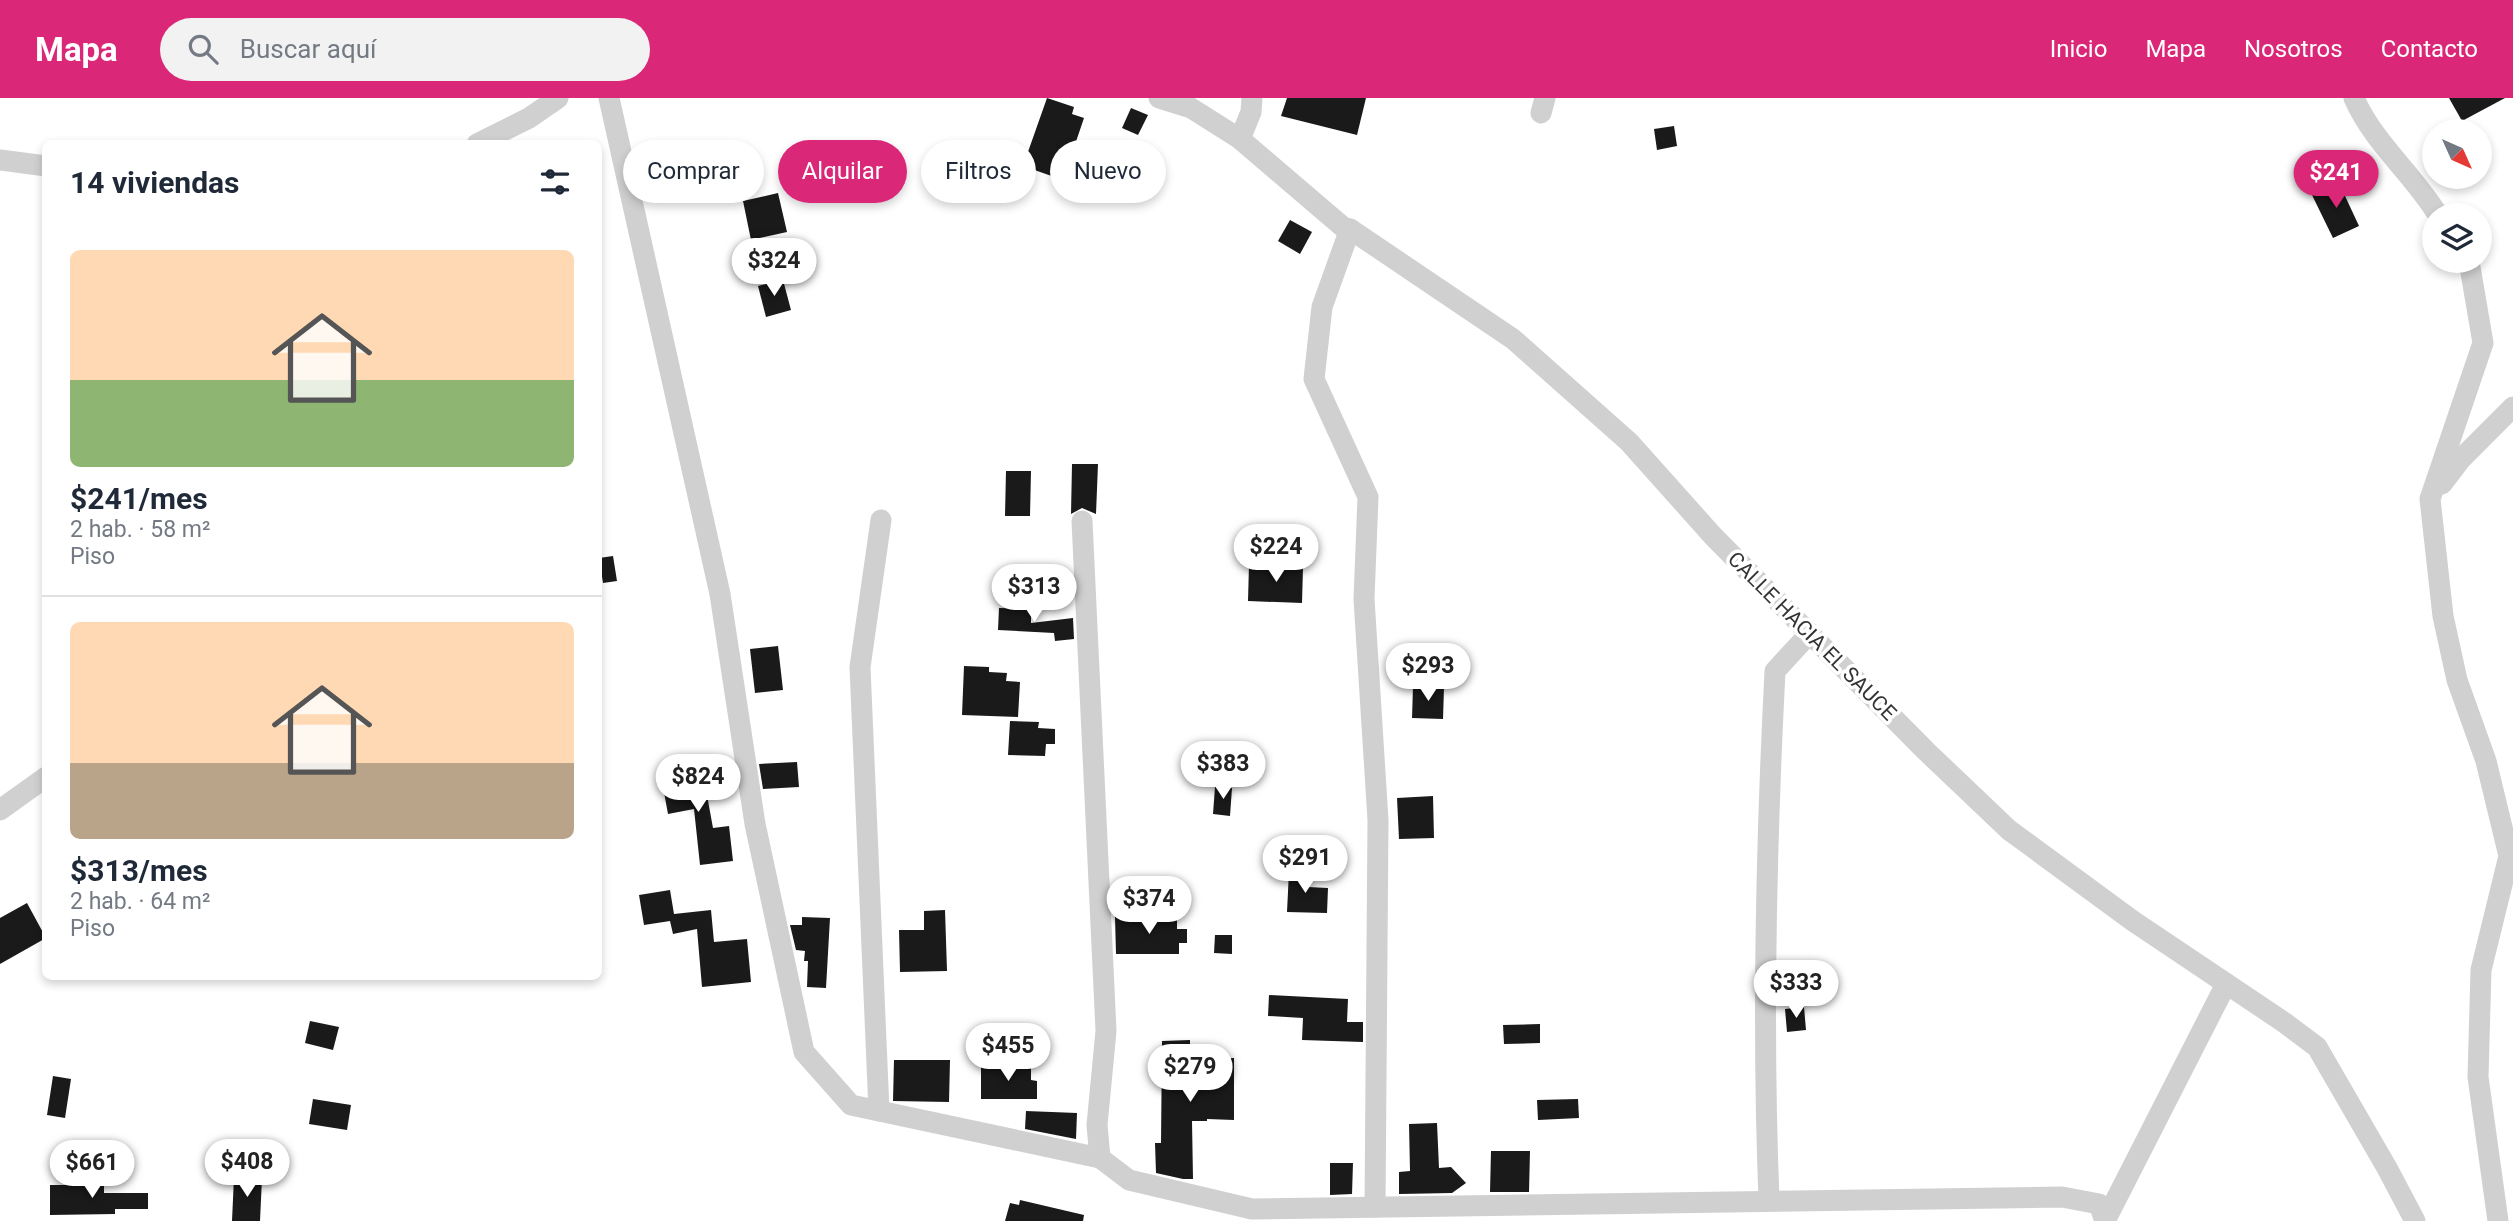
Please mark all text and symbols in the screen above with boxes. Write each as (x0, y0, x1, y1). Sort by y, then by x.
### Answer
search box (160, 18, 650, 81)
text: Mapa (35, 30, 118, 69)
icon: search (184, 30, 222, 68)
text: Buscar aquí (240, 34, 376, 64)
text: Inicio (2050, 35, 2107, 63)
text: Mapa (2145, 35, 2206, 63)
text: Nosotros (2244, 35, 2343, 63)
text: Contacto (2381, 35, 2478, 63)
north arrow (2422, 119, 2492, 189)
map controls (2422, 119, 2492, 273)
chip: Comprar (623, 140, 764, 203)
chip: Alquilar (778, 140, 907, 203)
chip: Filtros (921, 140, 1036, 203)
chip: Nuevo (1050, 140, 1166, 203)
pin: $241 (2295, 150, 2377, 210)
text: $241 (2310, 159, 2362, 186)
icon: filters (536, 163, 574, 201)
text: 14 viviendas (70, 165, 240, 200)
button: layers (2422, 203, 2492, 273)
pin: $324 (733, 238, 815, 298)
text: $324 (748, 247, 800, 274)
icon: home (259, 295, 385, 421)
text: $241/mes (70, 481, 208, 516)
text: 2 hab. · 58 m² (70, 516, 210, 543)
pin: $224 (1235, 524, 1317, 584)
text: $224 (1250, 533, 1302, 560)
text: Piso (70, 543, 115, 570)
street label: CALLE HACIA EL SAUCE (1723, 547, 1901, 725)
pin: $313 (993, 564, 1075, 624)
text: $313 (1008, 573, 1060, 600)
pin: $293 (1387, 644, 1469, 703)
text: $293 (1402, 652, 1454, 679)
icon: home (259, 667, 385, 793)
pin: $383 (1182, 742, 1264, 801)
text: $383 (1197, 750, 1249, 777)
pin: $824 (657, 754, 739, 814)
text: $824 (672, 763, 724, 790)
pin: $291 (1264, 836, 1346, 895)
text: $291 (1279, 844, 1331, 871)
text: $313/mes (70, 853, 208, 888)
pin: $374 (1108, 876, 1190, 936)
text: $374 (1123, 885, 1175, 912)
text: 2 hab. · 64 m² (70, 888, 210, 915)
text: Piso (70, 915, 115, 942)
pin: $333 (1755, 960, 1837, 1020)
text: $333 (1770, 969, 1822, 996)
pin: $455 (967, 1024, 1049, 1083)
text: $455 (982, 1032, 1034, 1059)
pin: $279 (1149, 1044, 1231, 1104)
text: $279 (1164, 1053, 1216, 1080)
pin: $661 (51, 1140, 133, 1200)
pin: $408 (206, 1140, 288, 1199)
text: $408 (221, 1148, 273, 1175)
text: $661 (66, 1149, 118, 1176)

